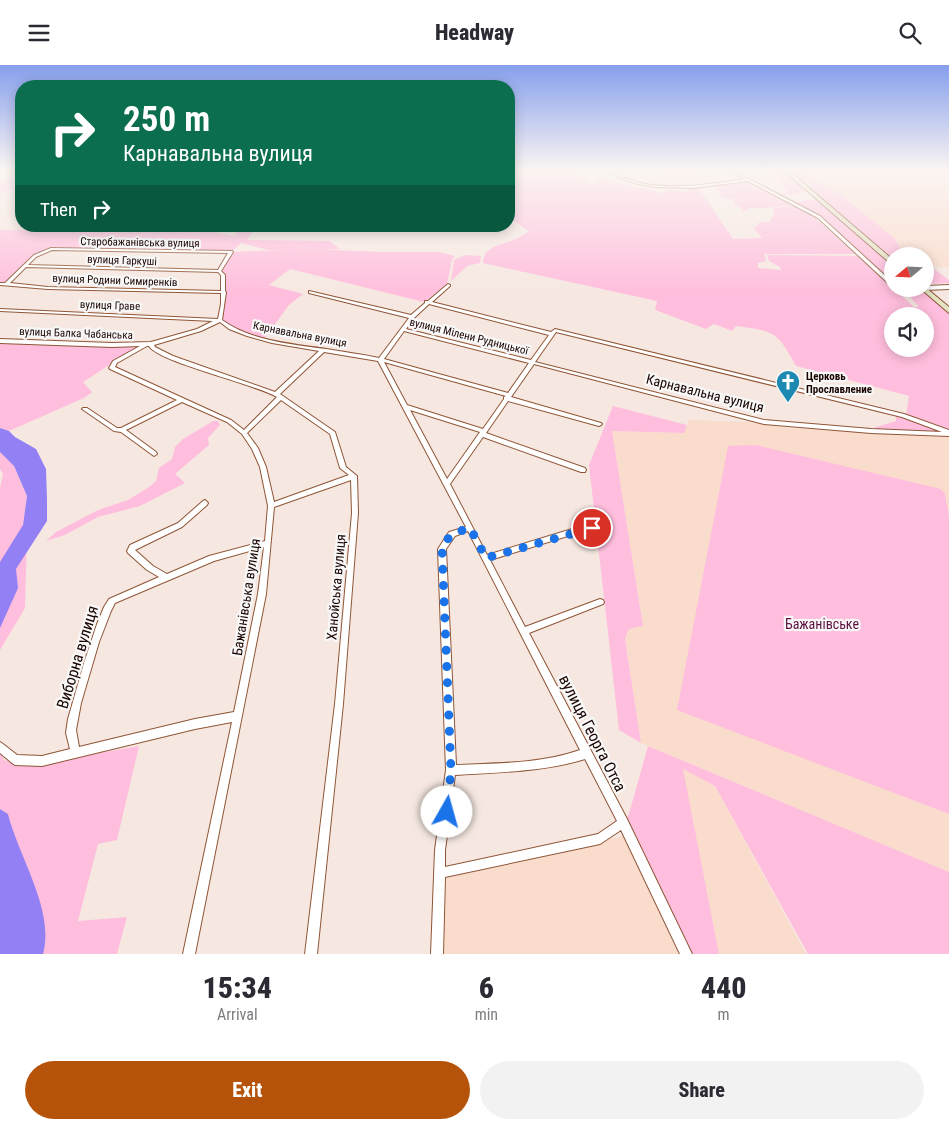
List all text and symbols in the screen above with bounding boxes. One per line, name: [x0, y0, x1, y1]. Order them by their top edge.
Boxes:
icon: menu: [25, 19, 53, 47]
icon: search: [896, 19, 924, 47]
text: Headway: [435, 20, 514, 45]
text: 250 m: [123, 99, 210, 140]
icon: right: [40, 100, 105, 165]
text: Карнавальна вулиця: [123, 141, 313, 166]
icon: right: [87, 195, 115, 223]
text: Then: [40, 198, 77, 221]
street label: Старобажанівська вулиця: [80, 235, 200, 250]
north arrow: [884, 247, 934, 297]
map controls: [884, 247, 934, 357]
street label: вулиця Гаркуші: [87, 253, 157, 268]
street label: вулиця Родини Симиренків: [52, 272, 178, 289]
street label: вулиця Граве: [80, 298, 140, 313]
button: sound: [884, 307, 934, 357]
street label: вулиця Мілени Рудницької: [408, 315, 531, 358]
street label: Карнавальна вулиця: [252, 319, 348, 350]
street label: вулиця Балка Чабанська: [19, 325, 133, 342]
church icon: Церковь Прославление: [775, 369, 801, 403]
place label: Церковь Прославление: [806, 370, 872, 396]
street label: Карнавальна вулиця: [644, 371, 766, 415]
pin: [571, 507, 613, 549]
icon: arrive: [578, 514, 606, 542]
street label: Ханойська вулиця: [323, 533, 349, 641]
street label: Бажанівська вулиця: [229, 537, 263, 657]
street label: Виборна вулиця: [53, 603, 102, 711]
park label: Бажанівське: [785, 616, 859, 632]
street label: вулиця Георга Отса: [555, 672, 630, 795]
position arrow: [420, 785, 472, 837]
text: 15:34: [203, 970, 272, 1005]
text: 6: [479, 970, 494, 1005]
text: 440: [701, 970, 746, 1005]
text: Arrival: [217, 1005, 258, 1024]
text: min: [475, 1005, 498, 1024]
text: m: [718, 1005, 730, 1024]
button: Exit: [25, 1061, 470, 1119]
button: Share: [480, 1061, 924, 1119]

